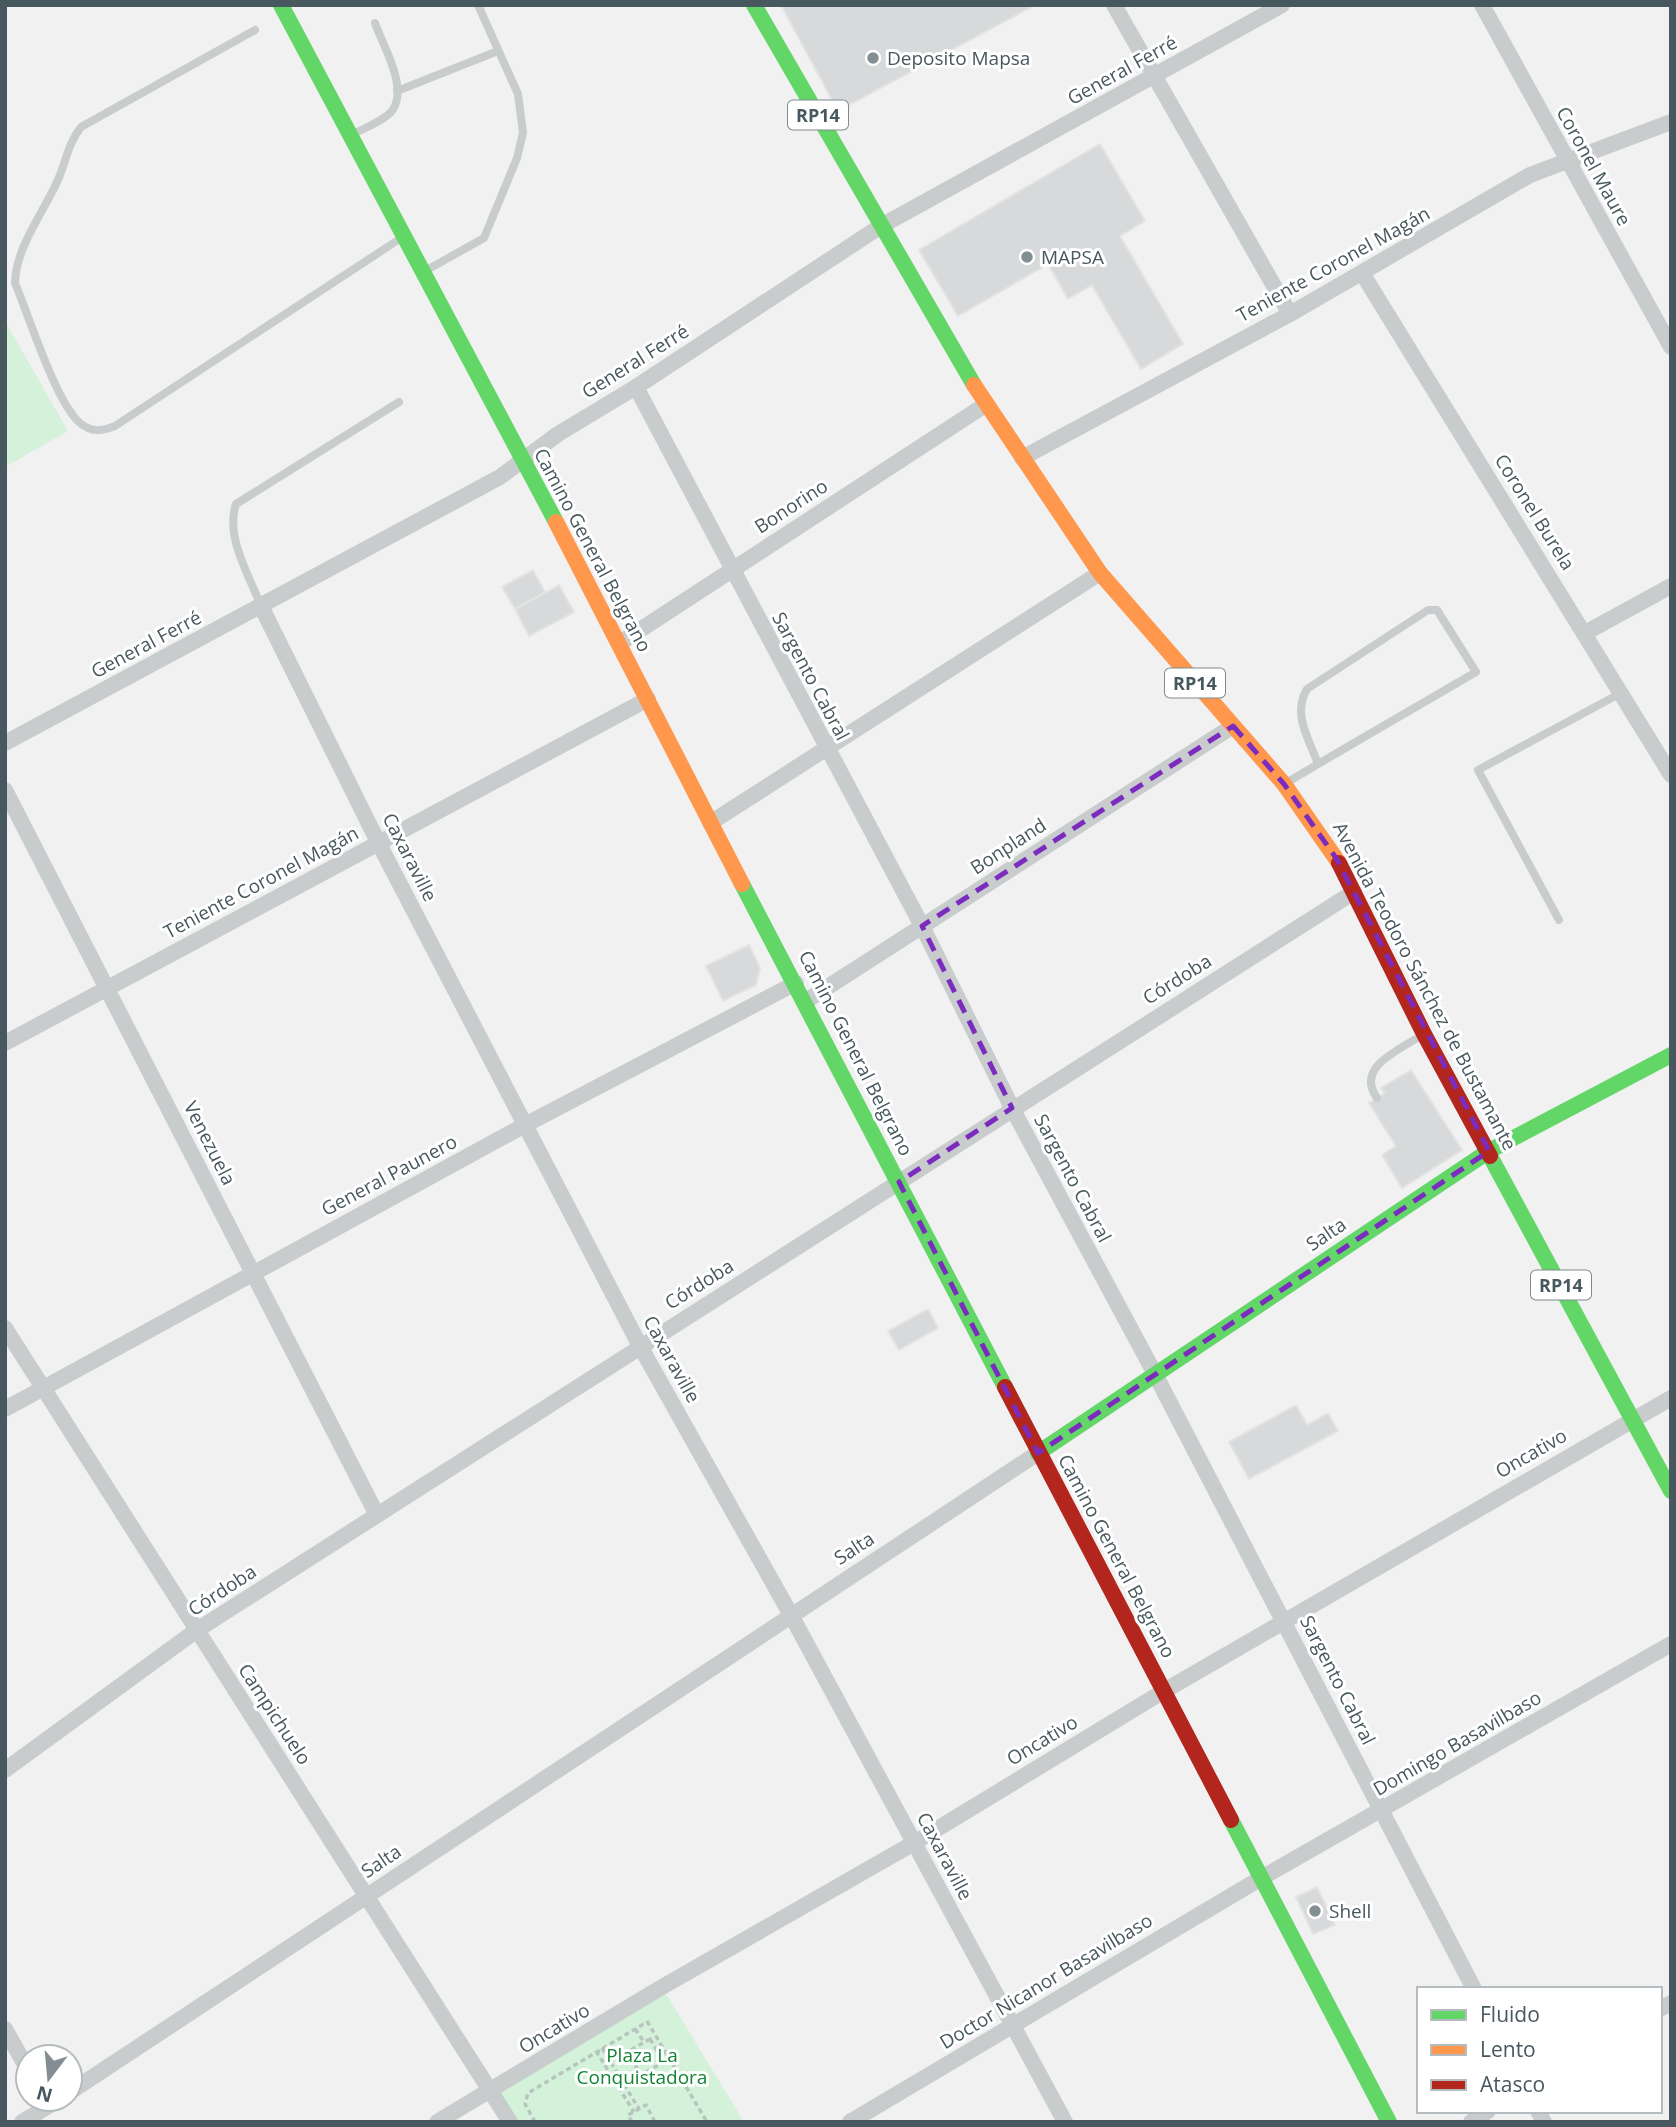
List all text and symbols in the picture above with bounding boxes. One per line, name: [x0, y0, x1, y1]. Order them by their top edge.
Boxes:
street label: General Ferré: [1063, 29, 1181, 111]
place label: Deposito Mapsa: [887, 45, 1030, 71]
marker: Deposito Mapsa: [865, 50, 881, 66]
road number: RP14: [788, 100, 848, 130]
street label: Coronel Maure: [1551, 102, 1637, 230]
street label: Teniente Coronel Magán: [1232, 200, 1434, 328]
place label: MAPSA: [1041, 244, 1104, 270]
marker: MAPSA: [1019, 249, 1035, 265]
street label: General Ferré: [577, 318, 693, 404]
street label: Camino General Belgrano: [528, 444, 658, 656]
street label: Coronel Burela: [1489, 449, 1581, 575]
street label: Bonorino: [749, 473, 833, 539]
street label: General Ferré: [86, 604, 206, 684]
street label: Sargento Cabral: [766, 607, 856, 745]
road number: RP14: [1165, 668, 1225, 698]
street label: Caxaraville: [377, 808, 443, 906]
street label: Bonpland: [965, 812, 1051, 880]
street label: Avenida Teodoro Sánchez de Bustamante: [1327, 817, 1523, 1155]
street label: Teniente Coronel Magán: [159, 820, 363, 944]
street label: Camino General Belgrano: [793, 946, 919, 1160]
street label: Córdoba: [1138, 948, 1216, 1010]
street label: Venezuela: [178, 1097, 242, 1189]
street label: Sargento Cabral: [1028, 1109, 1118, 1247]
street label: General Paunero: [317, 1128, 461, 1222]
street label: Salta: [1301, 1211, 1351, 1257]
street label: Córdoba: [660, 1253, 738, 1315]
road number: RP14: [1531, 1270, 1591, 1300]
street label: Caxaraville: [637, 1311, 707, 1407]
street label: Oncativo: [1490, 1422, 1572, 1484]
street label: Camino General Belgrano: [1052, 1450, 1182, 1662]
street label: Salta: [829, 1525, 879, 1571]
street label: Córdoba: [183, 1558, 261, 1622]
street label: Sargento Cabral: [1294, 1611, 1382, 1749]
street label: Campichuelo: [233, 1658, 317, 1770]
street label: Domingo Basavilbaso: [1368, 1684, 1546, 1802]
street label: Oncativo: [1002, 1709, 1082, 1771]
street label: Caxaraville: [911, 1808, 979, 1904]
street label: Salta: [356, 1838, 406, 1884]
place label: Shell: [1329, 1898, 1371, 1924]
marker: Shell: [1307, 1903, 1323, 1919]
street label: Doctor Nicanor Basavilbaso: [935, 1907, 1157, 2055]
legend: [1417, 1987, 1662, 2113]
street label: Oncativo: [514, 1997, 594, 2059]
text: Fluido: [1480, 2000, 1540, 2028]
text: Lento: [1480, 2035, 1536, 2063]
park label: Plaza La Conquistadora: [577, 2042, 707, 2090]
north arrow: [14, 2043, 84, 2113]
text: Atasco: [1480, 2070, 1545, 2098]
text: N: [33, 2080, 55, 2109]

